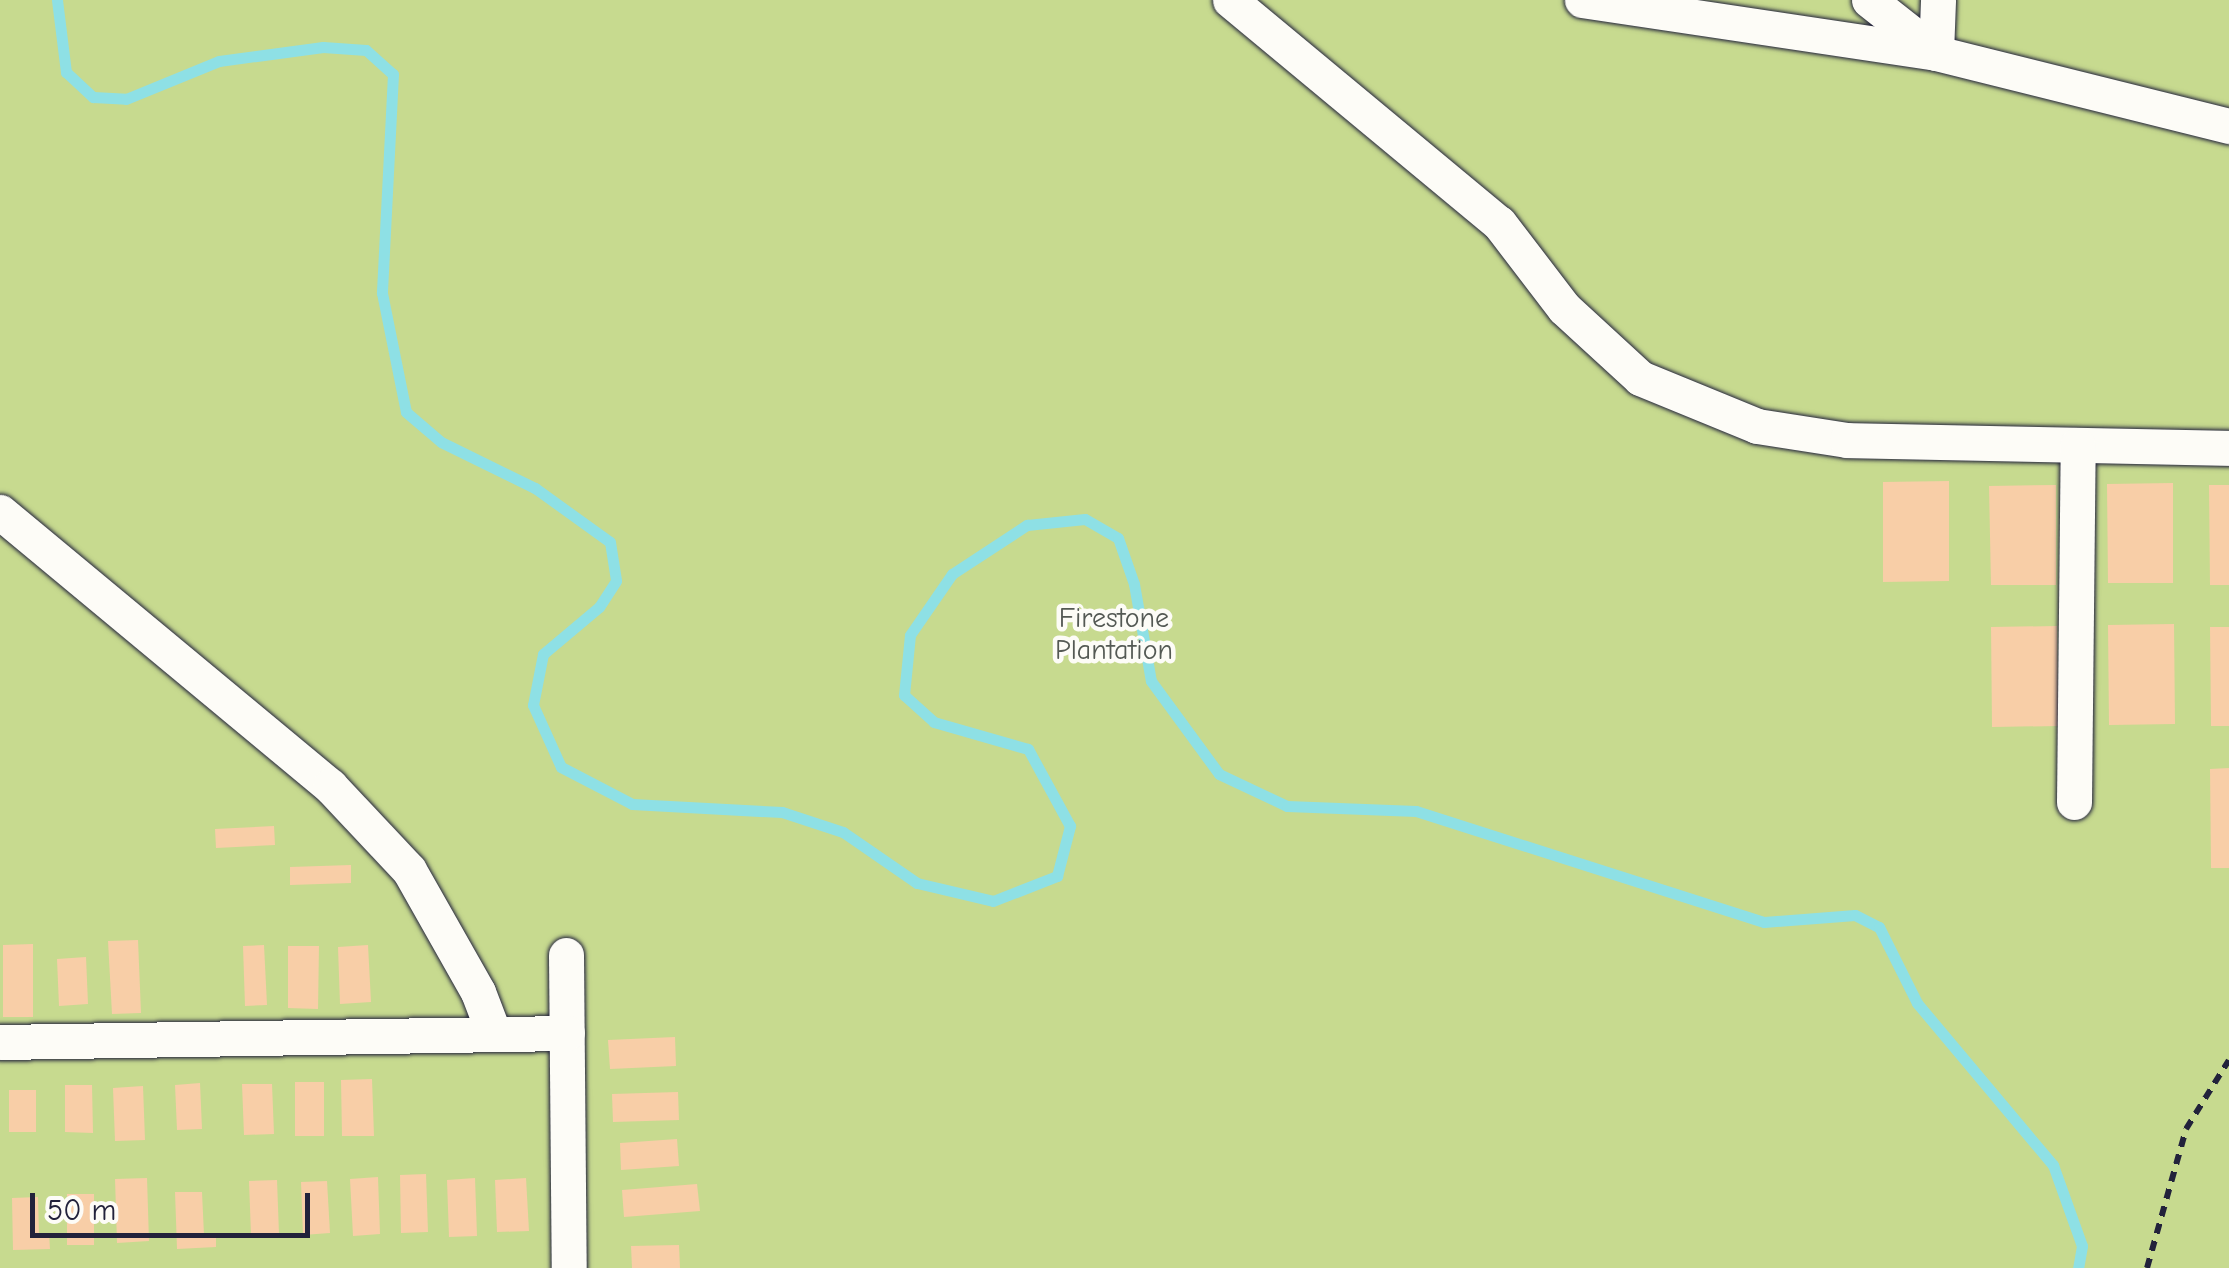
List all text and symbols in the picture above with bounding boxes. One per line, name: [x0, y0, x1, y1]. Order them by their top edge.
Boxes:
park label: Firestone Plantation: [1055, 601, 1173, 667]
scale bar: [35, 1173, 315, 1235]
text: 50 m: [47, 1193, 116, 1228]

